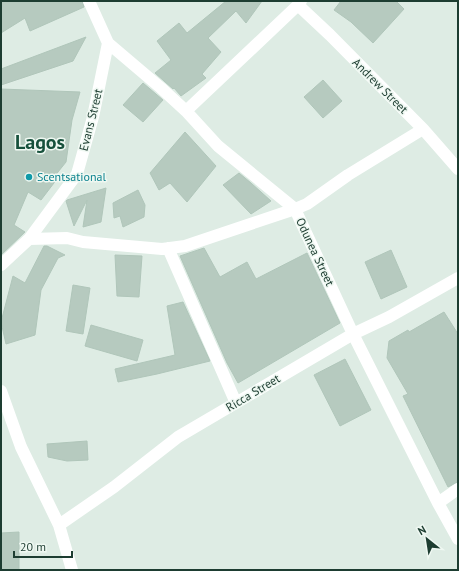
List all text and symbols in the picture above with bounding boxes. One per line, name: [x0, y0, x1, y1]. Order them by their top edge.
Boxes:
street label: Andrew Street: [349, 55, 411, 117]
street label: Evans Street: [76, 87, 105, 153]
district label: Lagos: [15, 129, 65, 155]
place label: Scentsational: [37, 169, 106, 184]
marker: Scentsational: [24, 172, 34, 182]
street label: Odunea Street: [293, 215, 338, 288]
street label: Ricca Street: [223, 371, 283, 415]
north arrow: [407, 519, 447, 559]
text: N: [415, 522, 429, 538]
scale bar: [14, 533, 72, 559]
text: 20 m: [20, 539, 46, 554]

